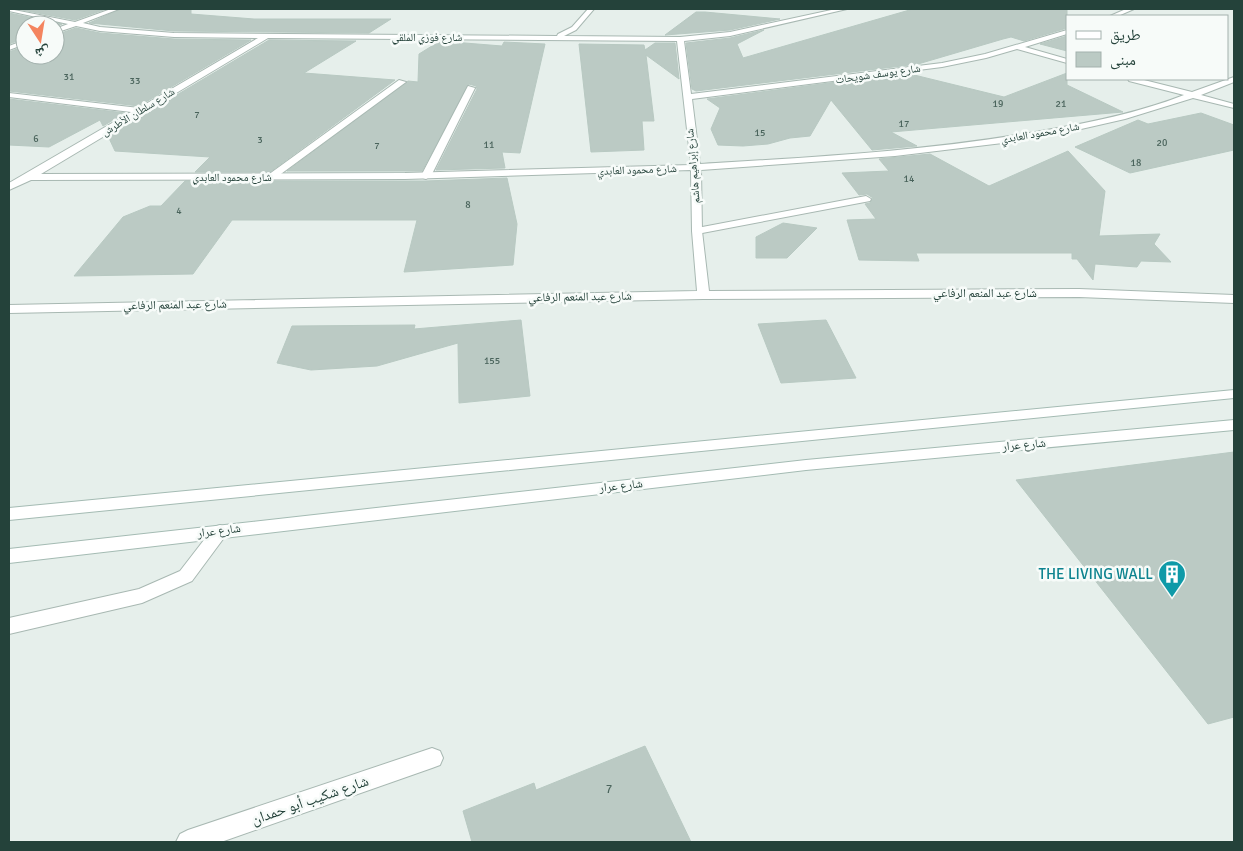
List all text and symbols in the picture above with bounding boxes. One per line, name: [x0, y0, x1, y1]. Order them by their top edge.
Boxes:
north arrow: [15, 15, 65, 65]
legend: [1066, 15, 1228, 80]
text: طريق: [1110, 26, 1141, 45]
street label: شارع فوزي الملقي: [392, 31, 462, 45]
text: ش: [33, 42, 52, 62]
text: مبنى: [1110, 51, 1136, 70]
street label: شارع يوسف شويحات: [835, 62, 921, 86]
house number: 31: [64, 71, 74, 83]
house number: 33: [130, 75, 140, 87]
street label: شارع سلطان الأطرش: [99, 85, 177, 139]
house number: 19: [993, 98, 1003, 110]
house number: 21: [1056, 98, 1066, 110]
house number: 7: [194, 109, 200, 121]
house number: 17: [899, 118, 909, 130]
street label: شارع محمود العابدي: [1000, 120, 1081, 148]
house number: 15: [755, 127, 765, 139]
street label: شارع إبراهيم هاشم: [683, 128, 704, 204]
house number: 6: [33, 133, 39, 145]
house number: 3: [257, 134, 263, 146]
house number: 20: [1157, 137, 1167, 149]
house number: 11: [484, 139, 494, 151]
house number: 7: [374, 140, 380, 152]
house number: 18: [1131, 157, 1141, 169]
street label: شارع محمود العابدي: [597, 162, 677, 180]
street label: شارع محمود العابدي: [192, 171, 272, 185]
house number: 14: [904, 173, 915, 185]
house number: 8: [465, 199, 471, 211]
house number: 4: [176, 205, 182, 217]
street label: شارع عبد المنعم الرفاعي: [933, 286, 1037, 303]
street label: شارع عبد المنعم الرفاعي: [528, 289, 632, 307]
street label: شارع عبد المنعم الرفاعي: [123, 297, 227, 315]
house number: 155: [484, 355, 500, 367]
street label: شارع عرار: [1001, 436, 1047, 454]
street label: شارع عرار: [597, 476, 644, 496]
street label: شارع عرار: [195, 521, 242, 541]
building icon: THE LIVING WALL: [1157, 559, 1187, 598]
place label: THE LIVING WALL: [1039, 565, 1153, 583]
street label: شارع شكيب أبو حمدان: [249, 771, 371, 829]
house number: 7: [606, 782, 612, 797]

